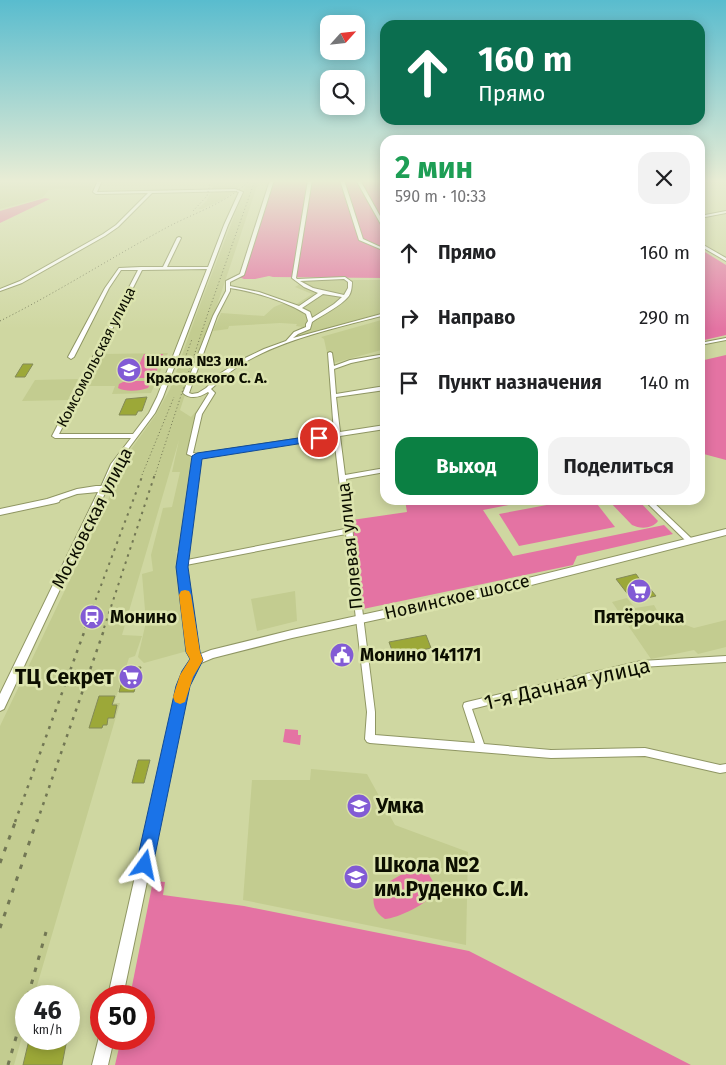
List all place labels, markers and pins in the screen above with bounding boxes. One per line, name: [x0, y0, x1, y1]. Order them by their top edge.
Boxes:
place label: Школа №3 им. Красовского С. А.: [146, 352, 267, 387]
school or university icon: Школа №3 им. Красовского С. А.: [116, 357, 142, 383]
pin: [298, 417, 340, 459]
supermarket icon: Пятёрочка: [626, 578, 652, 604]
station icon: Монино: [79, 604, 105, 630]
place label: Монино: [110, 606, 177, 628]
place label: Пятёрочка: [594, 606, 684, 628]
public building icon: Монино 141171: [329, 642, 355, 668]
place label: Монино 141171: [360, 644, 481, 666]
place label: ТЦ Секрет: [15, 664, 115, 690]
supermarket icon: ТЦ Секрет: [118, 664, 144, 690]
school or university icon: Умка: [346, 793, 372, 819]
place label: Умка: [375, 793, 424, 819]
place label: Школа №2 им.Руденко С.И.: [374, 852, 529, 902]
school or university icon: Школа №2 им.Руденко С.И.: [343, 864, 369, 890]

